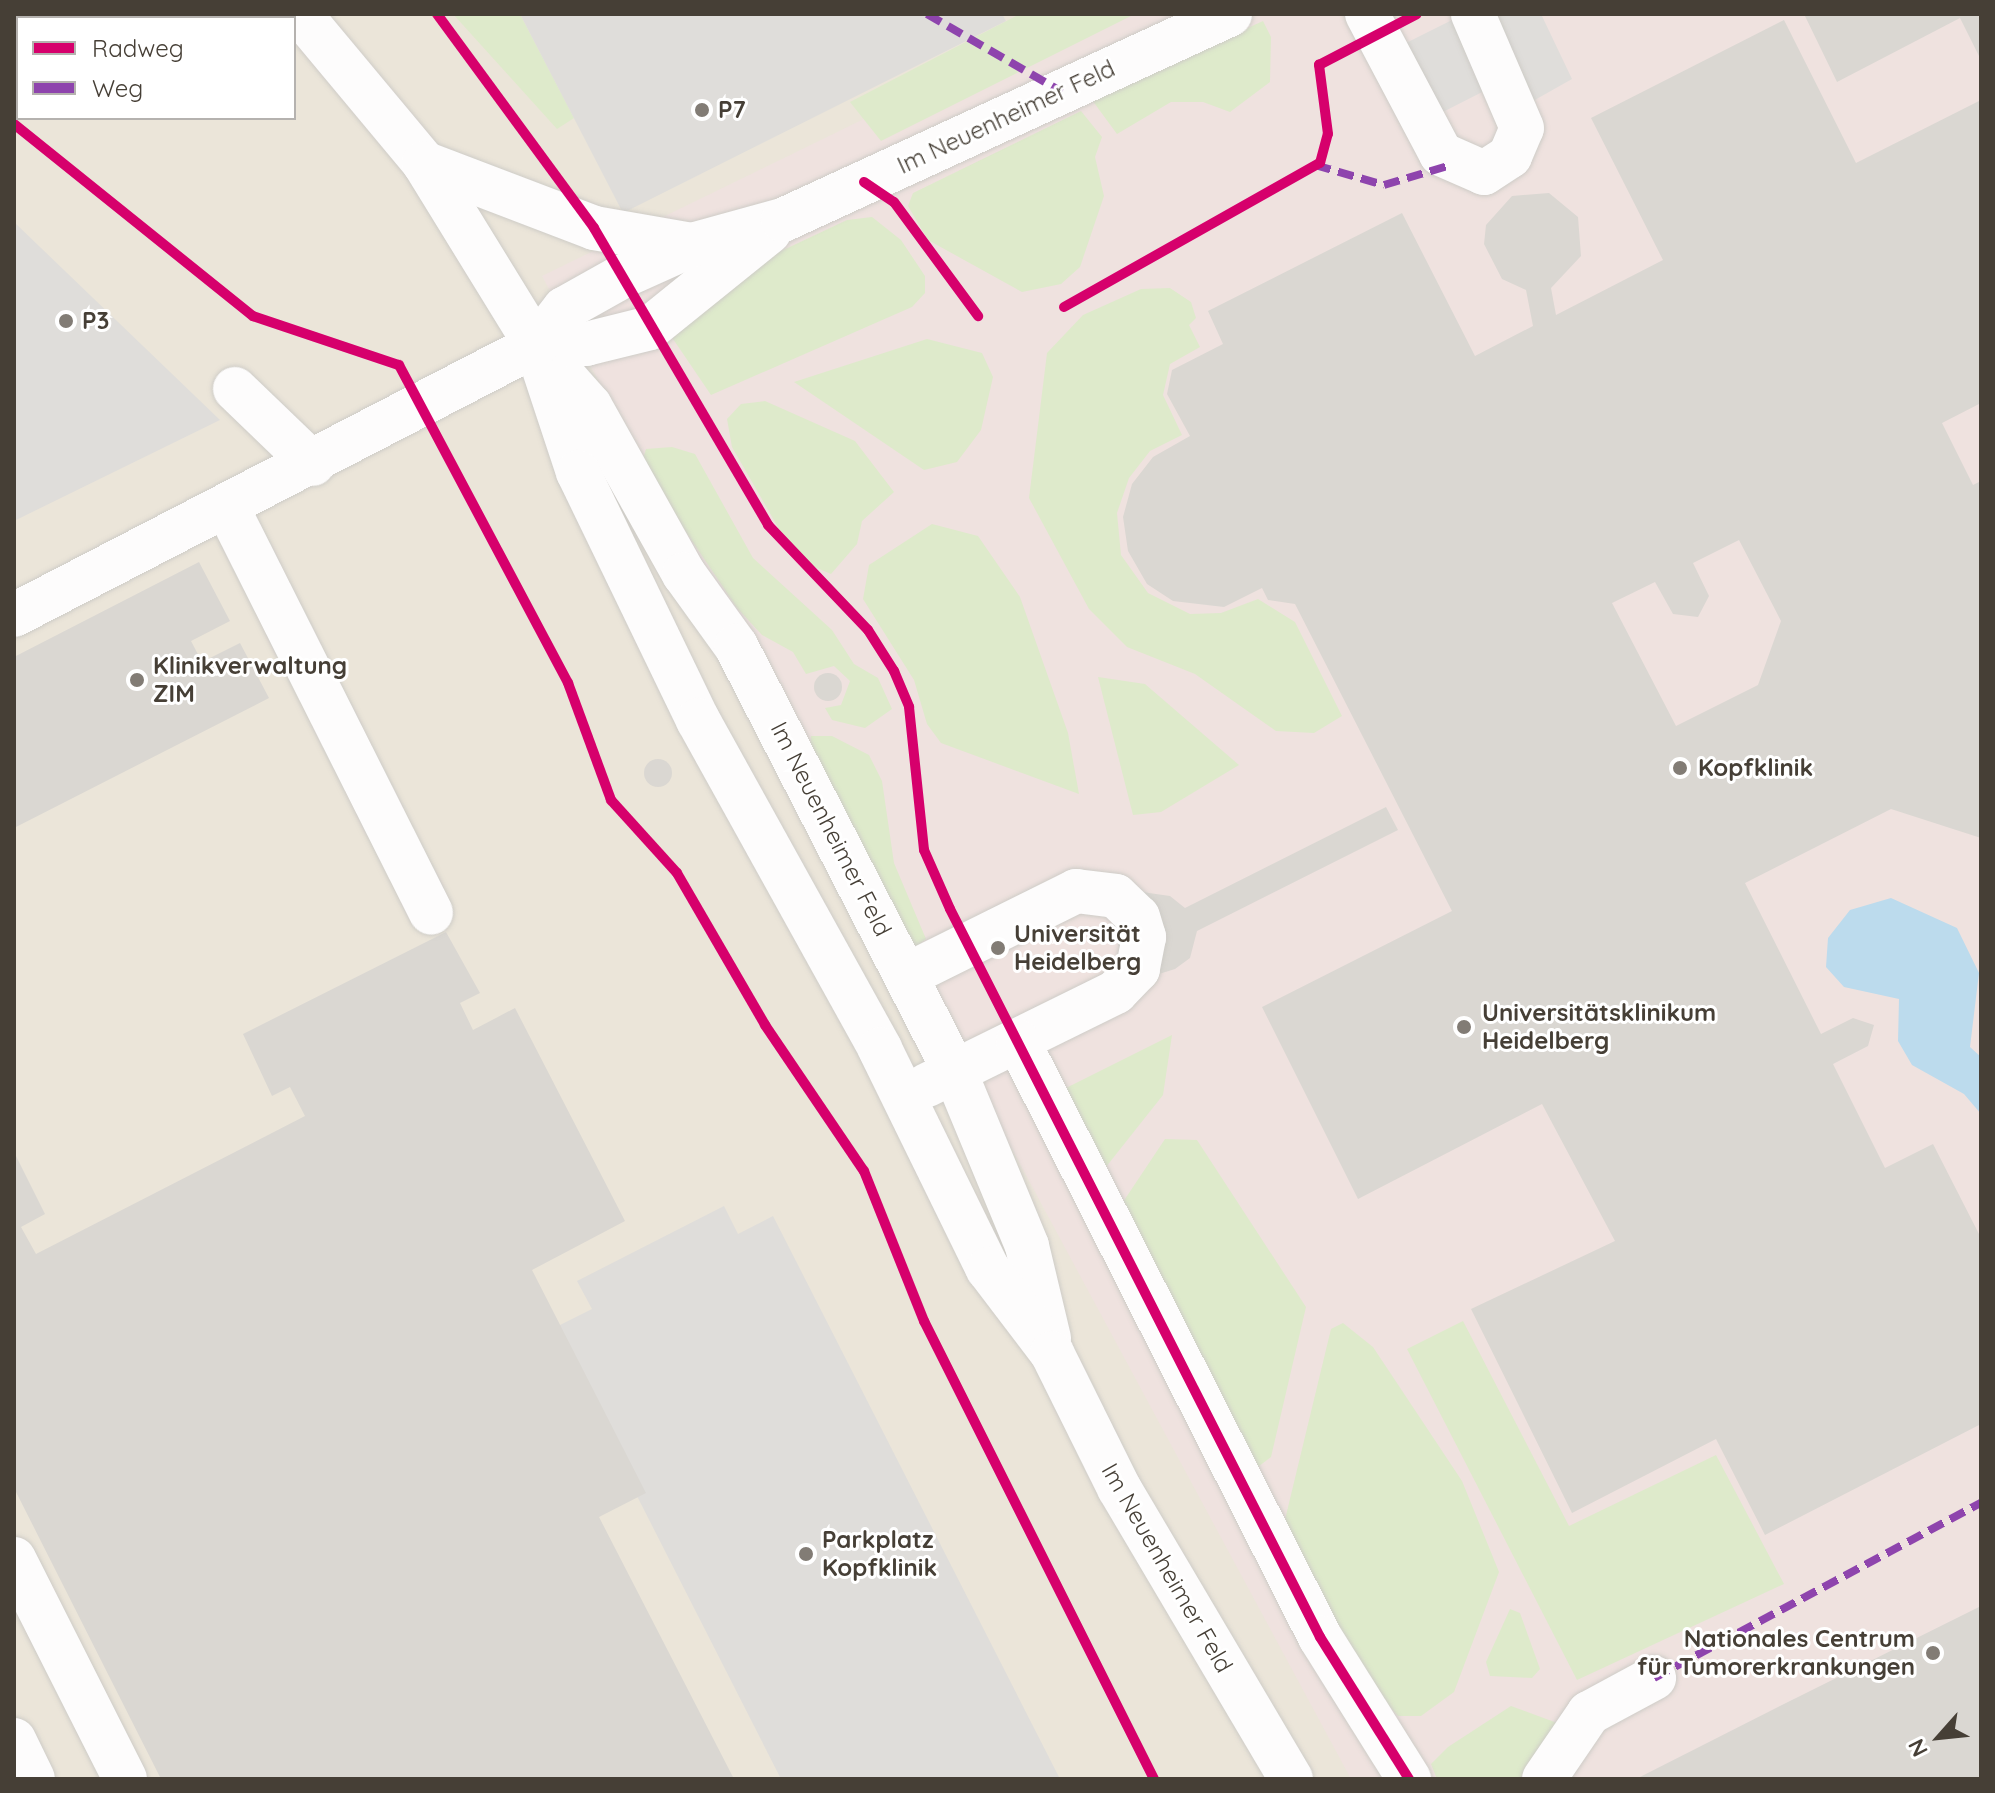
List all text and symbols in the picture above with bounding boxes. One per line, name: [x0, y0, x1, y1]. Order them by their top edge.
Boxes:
legend: [16, 16, 296, 120]
text: Radweg: [92, 33, 184, 63]
street label: Im Neuenheimer Feld: [893, 54, 1119, 180]
text: Weg: [92, 73, 143, 103]
place label: P7: [718, 96, 746, 124]
marker: P7: [693, 101, 711, 119]
place label: P3: [82, 307, 109, 335]
marker: P3: [57, 312, 75, 330]
place label: Klinikverwaltung ZIM: [153, 652, 347, 708]
marker: Klinikverwaltung ZIM: [128, 671, 146, 689]
street label: Im Neuenheimer Feld: [764, 717, 898, 941]
place label: Kopfklinik: [1698, 754, 1813, 782]
marker: Kopfklinik: [1669, 757, 1691, 779]
place label: Universität Heidelberg: [1014, 920, 1141, 976]
marker: Universität Heidelberg: [989, 939, 1007, 957]
place label: Universitätsklinikum Heidelberg: [1482, 999, 1716, 1055]
marker: Universitätsklinikum Heidelberg: [1453, 1016, 1475, 1038]
street label: Im Neuenheimer Feld: [1095, 1458, 1239, 1678]
place label: Parkplatz Kopfklinik: [822, 1526, 937, 1582]
marker: Parkplatz Kopfklinik: [797, 1545, 815, 1563]
place label: Nationales Centrum für Tumorerkrankungen: [1637, 1625, 1915, 1681]
marker: Nationales Centrum für Tumorerkrankungen: [1922, 1642, 1944, 1664]
north arrow: [1899, 1697, 1979, 1777]
text: N: [1901, 1734, 1934, 1761]

